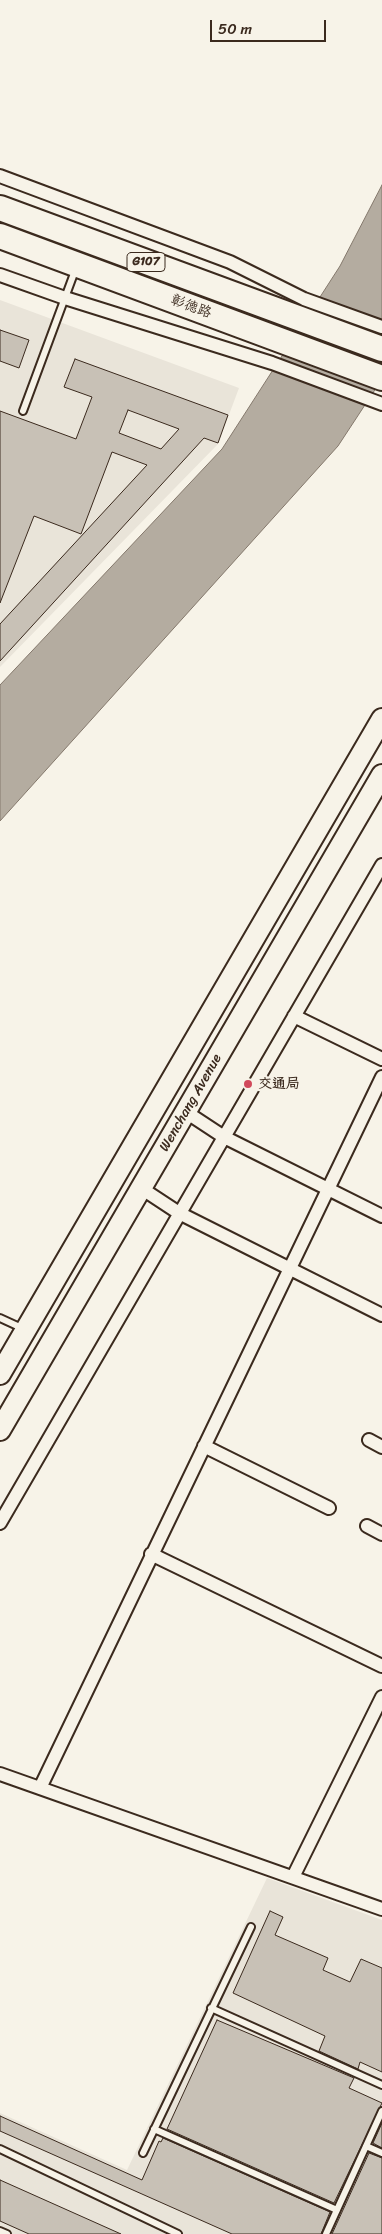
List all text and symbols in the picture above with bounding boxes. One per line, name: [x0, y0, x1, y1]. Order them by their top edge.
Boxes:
scale bar: [212, 10, 328, 42]
text: 50 m: [218, 16, 252, 42]
road number: G107: [127, 252, 165, 272]
street label: 彰德路: [168, 292, 214, 322]
street label: Wenchang Avenue: [156, 1051, 226, 1155]
place label: 交通局: [258, 1076, 300, 1092]
marker: 交通局: [242, 1078, 254, 1090]

